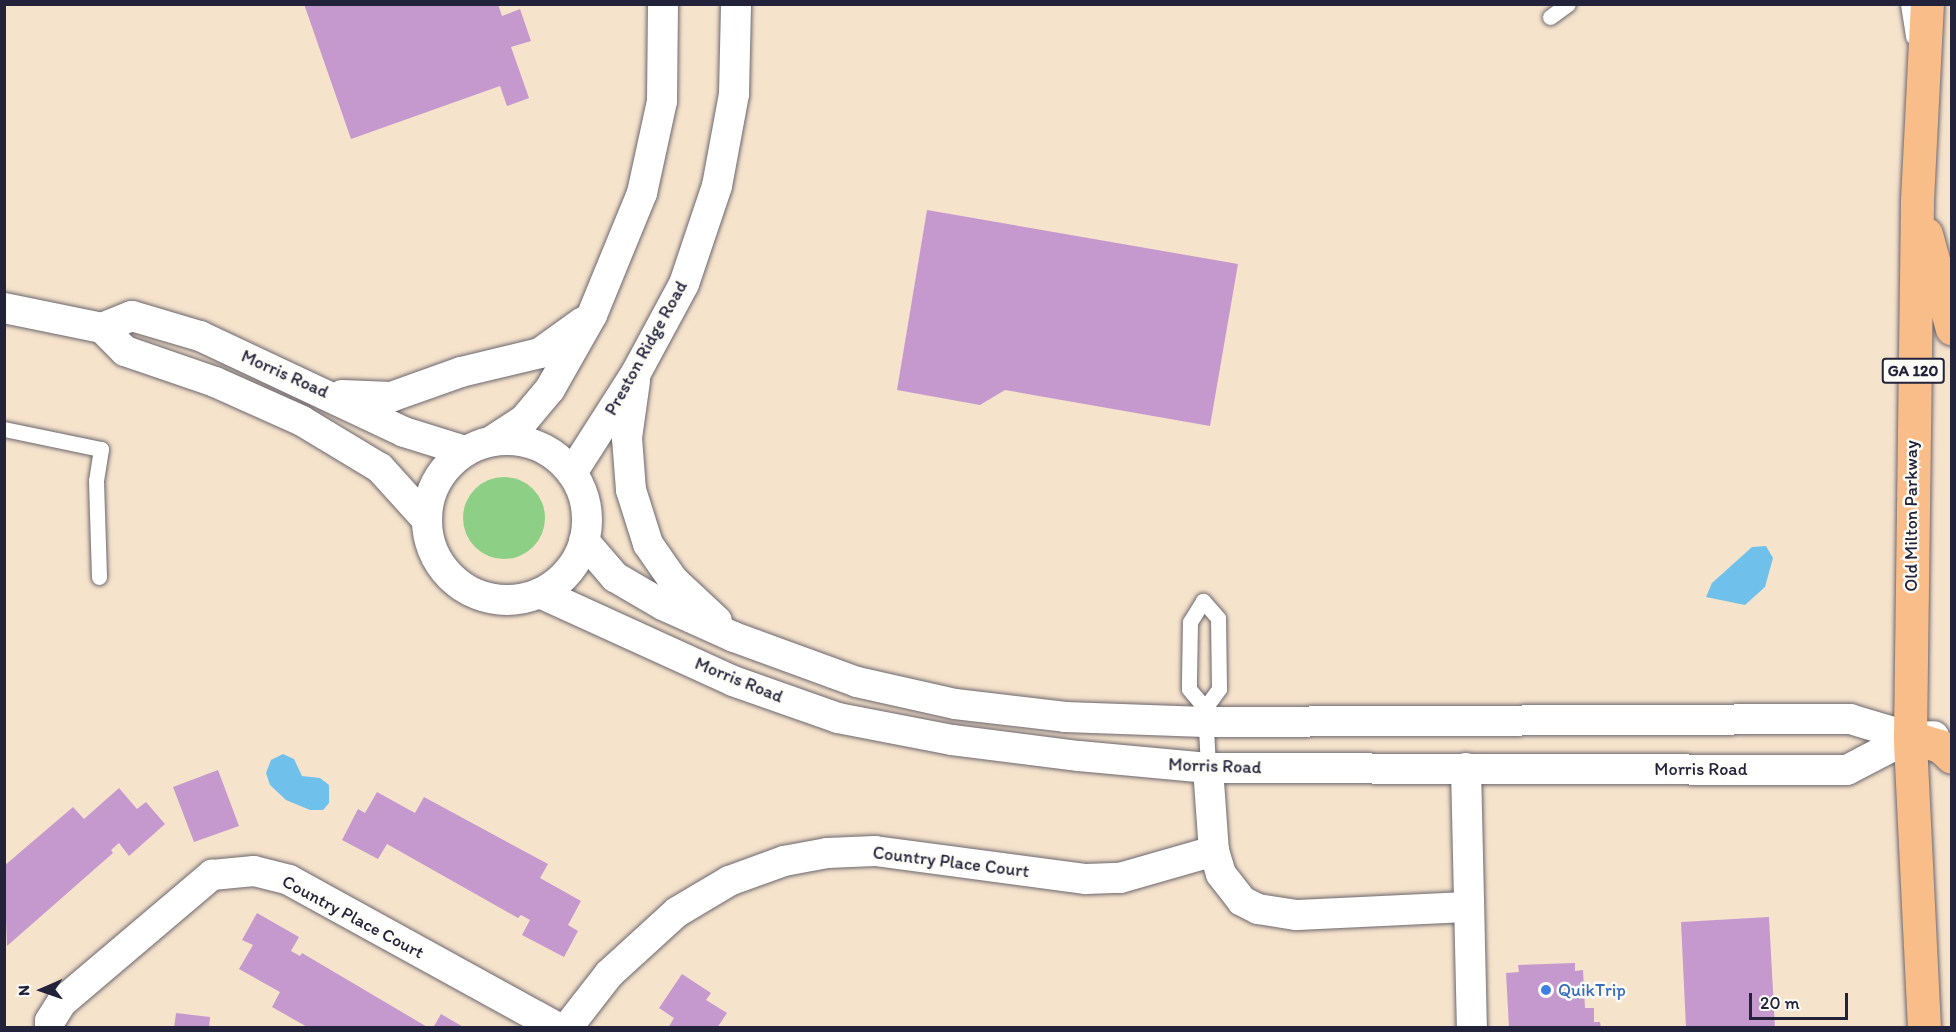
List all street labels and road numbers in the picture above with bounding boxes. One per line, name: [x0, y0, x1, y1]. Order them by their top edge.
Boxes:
street label: Preston Ridge Road: [600, 277, 692, 419]
street label: Morris Road: [238, 345, 332, 403]
road number: GA 120: [1882, 358, 1944, 384]
street label: Old Milton Parkway: [1900, 441, 1922, 591]
street label: Morris Road: [692, 653, 786, 707]
street label: Morris Road: [1168, 754, 1262, 778]
street label: Morris Road: [1655, 758, 1747, 780]
street label: Country Place Court: [872, 842, 1030, 882]
street label: Country Place Court: [279, 871, 427, 963]

